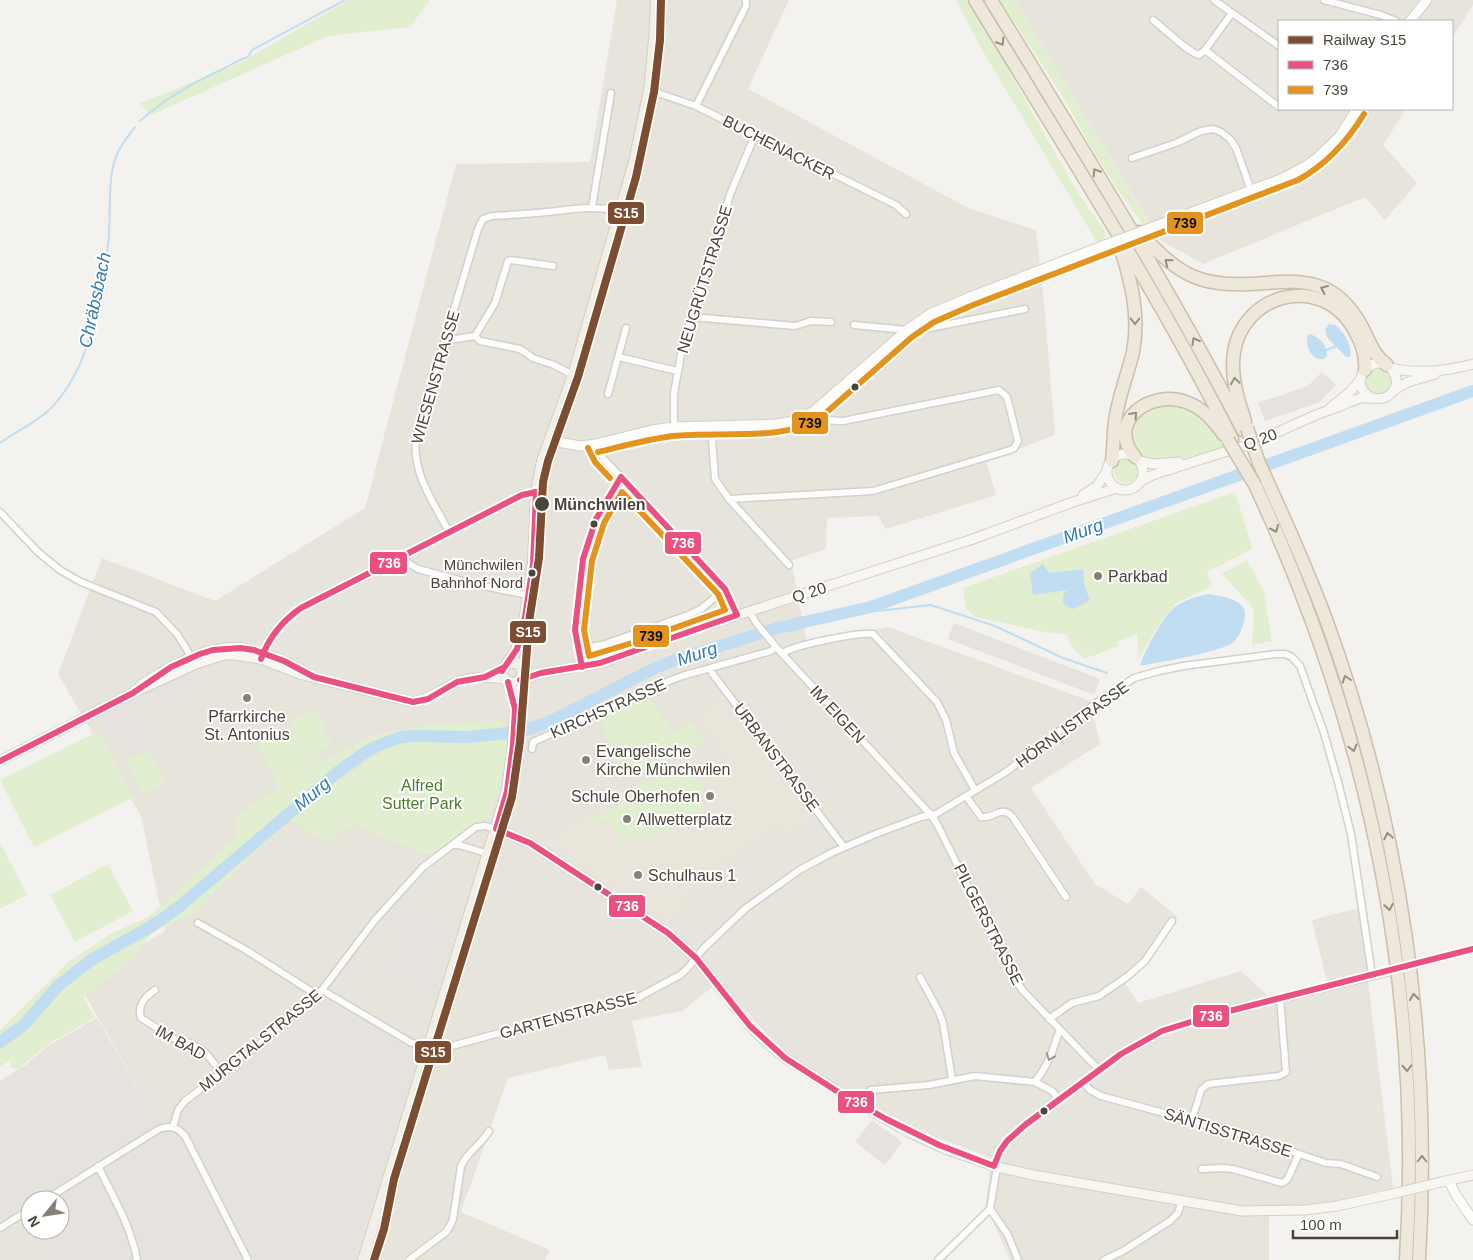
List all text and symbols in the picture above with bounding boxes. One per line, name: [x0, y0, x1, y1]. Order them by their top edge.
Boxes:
legend: [1278, 20, 1453, 110]
text: Railway S15: [1323, 31, 1406, 48]
one-way arrow: [994, 36, 1004, 45]
text: 736: [1323, 56, 1348, 73]
text: 739: [1323, 81, 1348, 98]
street label: BUCHENACKER: [720, 112, 837, 183]
one-way arrow: [1093, 168, 1103, 177]
line badge: S15: [607, 201, 645, 225]
street label: NEUGRÜTSTRASSE: [674, 203, 735, 355]
text: S15: [614, 205, 639, 221]
line badge: 739: [1166, 211, 1204, 235]
text: 739: [1173, 215, 1197, 231]
water label: Chräbsbach: [75, 250, 115, 350]
one-way arrow: [1165, 259, 1174, 267]
one-way arrow: [1320, 285, 1329, 296]
street label: WIESENSTRASSE: [408, 309, 463, 446]
one-way arrow: [1130, 317, 1140, 325]
one-way arrow: [1191, 337, 1201, 346]
one-way arrow: [1230, 377, 1241, 385]
unlabelled marker: [850, 382, 860, 392]
line badge: 739: [791, 411, 829, 435]
one-way arrow: [1129, 411, 1138, 420]
text: 739: [798, 415, 822, 431]
street label: Q 20: [1241, 425, 1280, 454]
marker: Münchwilen: [533, 495, 551, 513]
place label: Münchwilen: [554, 496, 646, 513]
water label: Murg: [1060, 515, 1106, 547]
unlabelled marker: [589, 519, 599, 529]
one-way arrow: [1268, 524, 1279, 533]
line badge: 736: [664, 531, 702, 555]
text: 736: [671, 535, 695, 551]
line badge: 736: [369, 551, 408, 575]
text: 736: [377, 555, 401, 571]
place label: Münchwilen Bahnhof Nord: [430, 556, 523, 591]
marker: Münchwilen Bahnhof Nord: [527, 568, 537, 578]
place label: Parkbad: [1108, 568, 1168, 585]
marker: Parkbad: [1092, 570, 1104, 582]
street label: Q 20: [790, 579, 828, 606]
line badge: S15: [509, 620, 547, 644]
text: S15: [516, 624, 541, 640]
line badge: 739: [632, 624, 670, 648]
text: 739: [639, 628, 663, 644]
water label: Murg: [674, 638, 720, 670]
street label: KIRCHSTRASSE: [548, 675, 669, 742]
one-way arrow: [1342, 676, 1352, 684]
street label: HÖRNLISTRASSE: [1013, 678, 1132, 771]
street label: IM EIGEN: [807, 682, 868, 746]
marker: Pfarrkirche St. Antonius: [241, 692, 253, 704]
street label: URBANSTRASSE: [730, 700, 823, 815]
place label: Pfarrkirche St. Antonius: [204, 708, 290, 743]
place label: Evangelische Kirche Münchwilen: [596, 743, 730, 778]
one-way arrow: [1348, 743, 1358, 752]
marker: Evangelische Kirche Münchwilen: [580, 754, 592, 766]
water label: Murg: [290, 773, 334, 815]
park label: Alfred Sutter Park: [382, 777, 463, 812]
place label: Schule Oberhofen: [571, 788, 700, 805]
marker: Schule Oberhofen: [704, 790, 716, 802]
place label: Allwetterplatz: [637, 811, 732, 828]
marker: Allwetterplatz: [621, 813, 633, 825]
one-way arrow: [1384, 832, 1394, 841]
street label: PILGERSTRASSE: [951, 861, 1026, 988]
place label: Schulhaus 1: [648, 867, 736, 884]
marker: Schulhaus 1: [632, 869, 644, 881]
unlabelled marker: [593, 882, 603, 892]
line badge: 736: [608, 894, 646, 918]
text: 736: [615, 898, 639, 914]
one-way arrow: [1383, 902, 1393, 911]
street label: MURGTALSTRASSE: [196, 986, 325, 1095]
street label: GARTENSTRASSE: [498, 989, 638, 1042]
one-way arrow: [1409, 992, 1420, 1000]
line badge: 736: [1192, 1004, 1230, 1028]
text: 736: [1199, 1008, 1223, 1024]
street label: IM BAD: [153, 1022, 209, 1063]
line badge: S15: [414, 1040, 452, 1064]
text: S15: [421, 1044, 446, 1060]
one-way arrow: [1045, 1052, 1056, 1061]
one-way arrow: [1401, 1064, 1412, 1072]
line badge: 736: [837, 1090, 875, 1114]
text: 736: [844, 1094, 868, 1110]
street label: SÄNTISSTRASSE: [1162, 1105, 1294, 1160]
unlabelled marker: [1039, 1106, 1049, 1116]
one-way arrow: [1417, 1155, 1427, 1162]
north arrow: [20, 1190, 70, 1240]
scale bar: [1293, 1208, 1397, 1240]
text: N: [24, 1213, 43, 1230]
text: 100 m: [1300, 1216, 1342, 1233]

